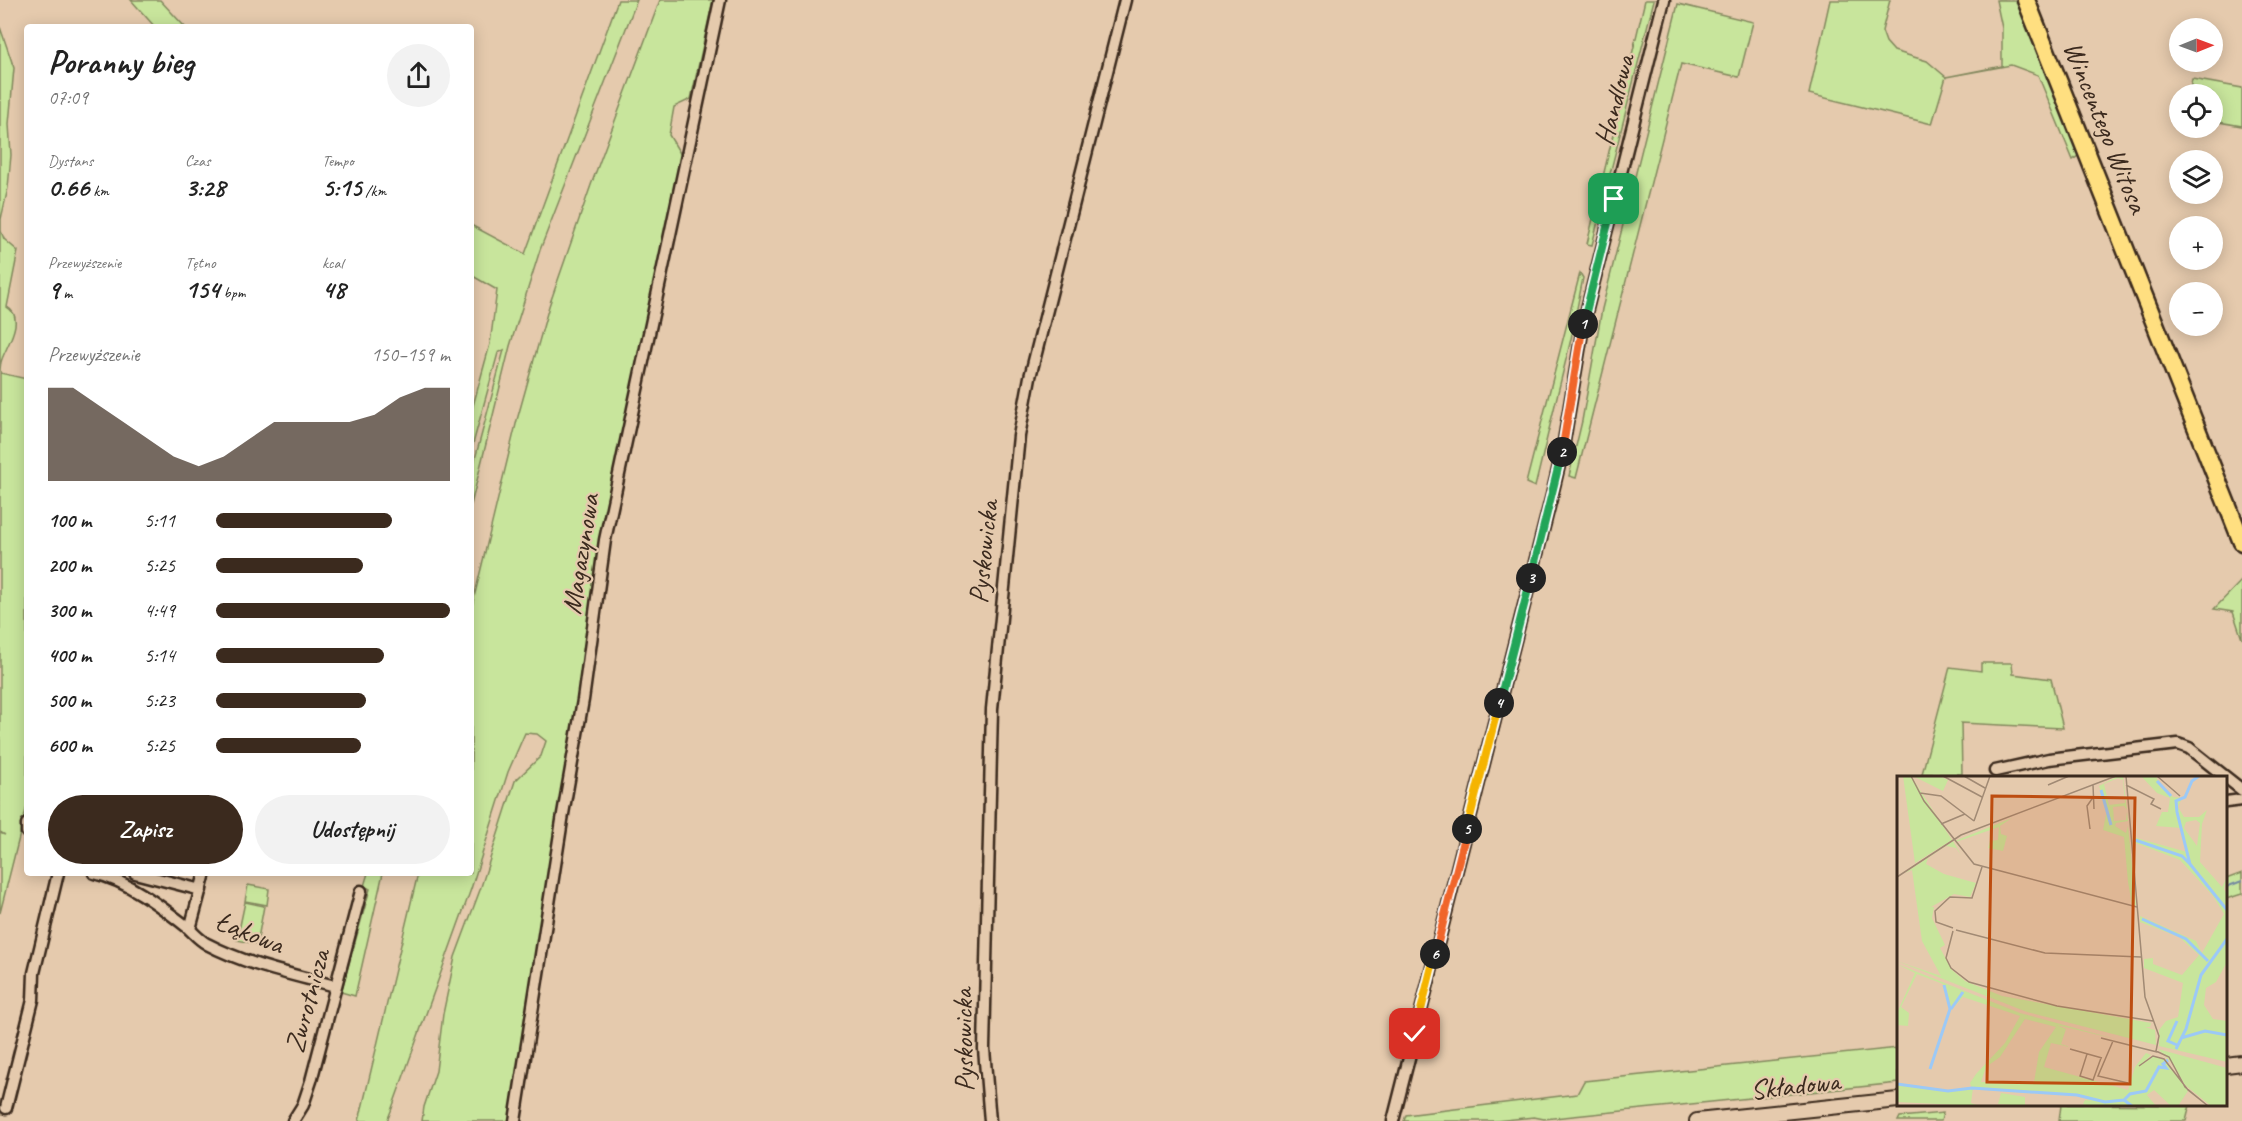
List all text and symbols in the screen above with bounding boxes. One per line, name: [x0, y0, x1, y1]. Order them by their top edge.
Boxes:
north arrow: [2169, 18, 2223, 72]
map controls: [2169, 18, 2223, 336]
street label: Wincentego Witosa: [2056, 36, 2157, 219]
text: Poranny bieg: [48, 41, 194, 83]
button: share: [387, 44, 450, 107]
street label: Handlowa: [1586, 49, 1643, 149]
button: locate: [2169, 84, 2223, 138]
text: 07:09: [48, 85, 88, 110]
button: layers: [2169, 150, 2223, 204]
text: Dystans: [48, 151, 93, 171]
text: Czas: [185, 151, 210, 171]
text: Tempo: [322, 151, 354, 171]
text: 0.66: [48, 171, 89, 204]
text: 3:28: [185, 171, 225, 204]
text: 5:15: [322, 171, 361, 204]
pin: [1588, 173, 1639, 224]
text: km: [89, 181, 109, 201]
text: /km: [361, 181, 386, 201]
icon: arrive: [1597, 182, 1630, 215]
button: +: [2169, 216, 2223, 270]
text: Przewyższenie: [48, 253, 121, 273]
text: Tętno: [185, 253, 216, 273]
text: kcal: [322, 253, 343, 273]
text: 9: [48, 273, 59, 306]
text: 154: [185, 273, 220, 306]
text: 48: [322, 273, 345, 306]
button: −: [2169, 282, 2223, 336]
text: m: [59, 283, 72, 303]
text: bpm: [220, 283, 246, 303]
pin: 1: [1568, 309, 1598, 339]
text: 1: [1579, 314, 1587, 334]
text: Przewyższenie: [48, 342, 140, 367]
text: 150–159 m: [371, 342, 450, 367]
pin: 2: [1547, 437, 1577, 467]
text: 2: [1558, 442, 1566, 462]
street label: Magazynowa: [553, 490, 607, 617]
street label: Pyskowicka: [960, 496, 1006, 605]
text: 100 m: [48, 508, 91, 533]
text: 5:11: [144, 508, 175, 533]
text: 200 m: [48, 553, 91, 578]
text: 5:25: [144, 553, 175, 578]
pin: 3: [1516, 563, 1546, 593]
text: 3: [1527, 568, 1535, 588]
text: 300 m: [48, 598, 91, 623]
text: 4:49: [144, 598, 175, 623]
text: 400 m: [48, 643, 91, 668]
text: 5:14: [144, 643, 175, 668]
text: 500 m: [48, 688, 91, 713]
text: 5:23: [144, 688, 175, 713]
pin: 4: [1484, 688, 1514, 718]
text: 4: [1495, 693, 1503, 713]
text: 600 m: [48, 733, 92, 758]
text: 5:25: [144, 733, 175, 758]
inset map: [1897, 776, 2227, 1106]
button: Zapisz: [48, 795, 243, 864]
button: Udostępnij: [255, 795, 450, 864]
pin: 5: [1452, 814, 1482, 844]
text: 5: [1464, 819, 1470, 839]
street label: Łąkowa: [211, 903, 291, 962]
pin: 6: [1420, 939, 1450, 969]
street label: Zwrotnicza: [276, 943, 338, 1056]
text: 6: [1431, 944, 1439, 964]
street label: Pyskowicka: [945, 986, 981, 1092]
pin: [1389, 1008, 1440, 1059]
icon: check: [1398, 1017, 1431, 1050]
street label: Składowa: [1749, 1063, 1844, 1107]

